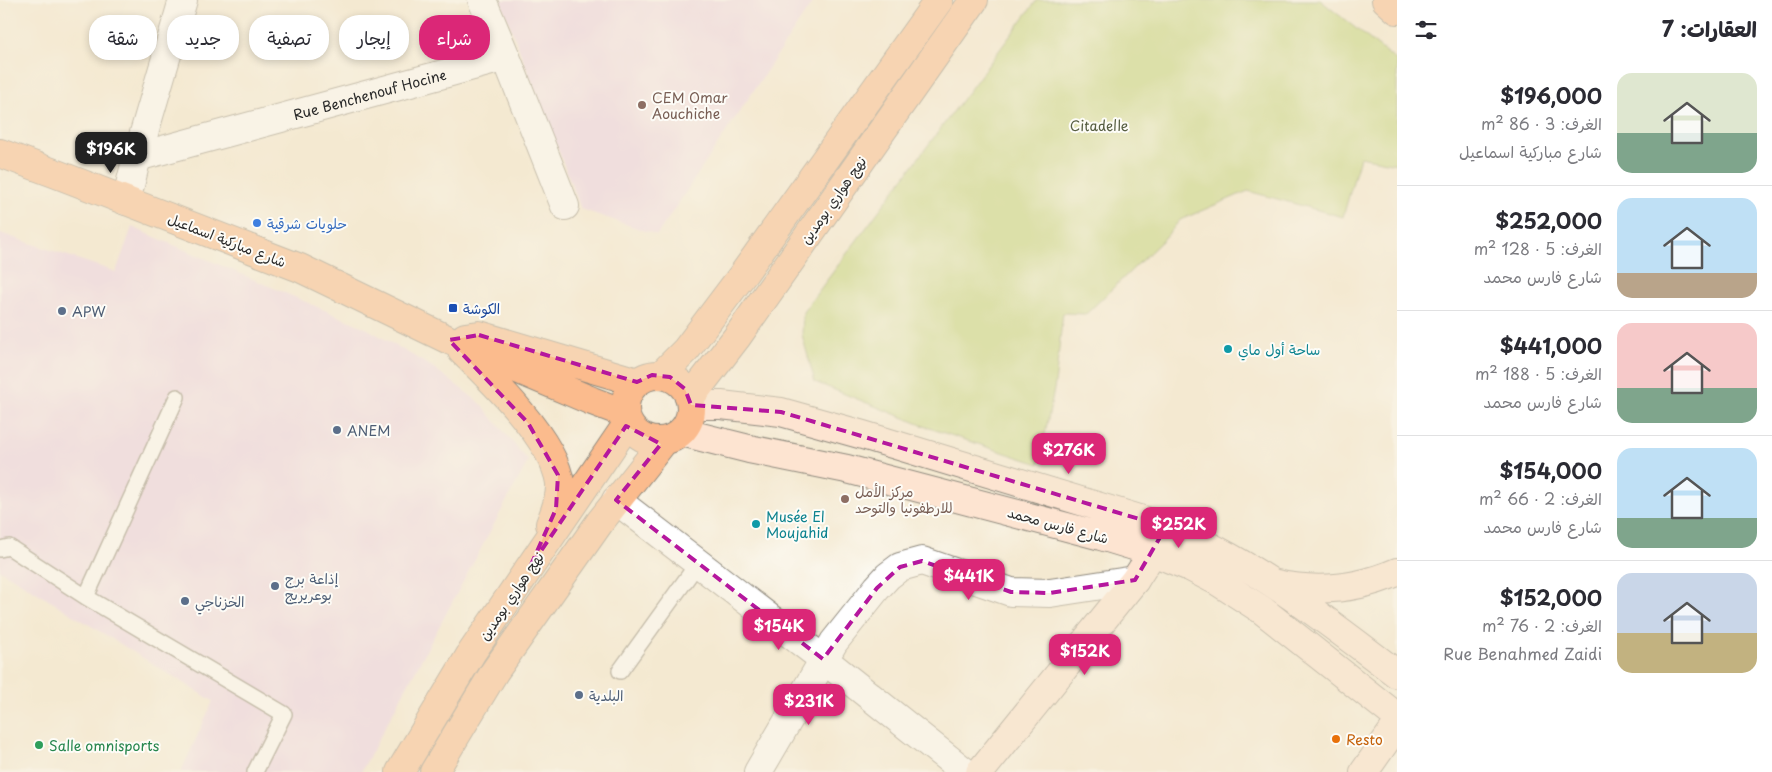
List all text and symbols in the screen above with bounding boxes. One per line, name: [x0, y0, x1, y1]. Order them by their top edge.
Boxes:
text: العقارات: 7: [1662, 12, 1757, 44]
chip: شقة: [89, 15, 157, 60]
chip: جديد: [167, 15, 239, 60]
chip: تصفية: [249, 15, 329, 60]
chip: إيجار: [339, 15, 409, 60]
chip: شراء: [419, 15, 490, 60]
icon: filters: [1412, 16, 1440, 44]
street label: Rue Benchenouf Hocine: [291, 63, 448, 125]
text: $196,000: [1501, 79, 1602, 111]
place label: CEM Omar Aouchiche: [652, 87, 728, 124]
icon: home: [1657, 93, 1717, 153]
marker: CEM Omar Aouchiche: [636, 99, 648, 111]
text: الغرف: 3 · 86 m²: [1481, 111, 1602, 135]
park label: Citadelle: [1070, 115, 1129, 136]
pin: $196K: [76, 132, 146, 174]
text: $196K: [86, 136, 136, 160]
text: شارع مباركية اسماعيل: [1459, 139, 1602, 163]
street label: نهج هواري بومدين: [795, 152, 872, 249]
text: $252,000: [1496, 204, 1602, 236]
street label: شارع مباركية اسماعيل: [165, 208, 289, 272]
place label: حلويات شرقية: [267, 213, 347, 234]
marker: حلويات شرقية: [251, 217, 263, 229]
icon: home: [1657, 218, 1717, 278]
text: الغرف: 5 · 128 m²: [1474, 236, 1602, 260]
text: شارع فارس محمد: [1483, 264, 1602, 288]
place label: الكوشة: [463, 298, 500, 319]
place label: APW: [72, 301, 106, 322]
marker: الكوشة: [447, 302, 459, 314]
marker: APW: [56, 305, 68, 317]
text: $441,000: [1500, 329, 1602, 361]
place label: ساحة أول ماي: [1238, 339, 1320, 361]
marker: ساحة أول ماي: [1222, 343, 1234, 355]
icon: home: [1657, 343, 1717, 403]
text: الغرف: 5 · 188 m²: [1475, 361, 1602, 385]
text: شارع فارس محمد: [1483, 389, 1602, 413]
place label: ANEM: [347, 420, 391, 441]
marker: ANEM: [331, 424, 343, 436]
pin: $276K: [1034, 432, 1104, 475]
text: $276K: [1043, 437, 1095, 461]
text: $154,000: [1500, 454, 1602, 486]
icon: home: [1657, 468, 1717, 528]
place label: مركز الأمل للارطفونيا والتوحد: [855, 481, 953, 518]
text: الغرف: 2 · 66 m²: [1479, 486, 1602, 510]
marker: مركز الأمل للارطفونيا والتوحد: [839, 493, 851, 505]
street label: شارع فارس محمد: [1005, 501, 1111, 549]
place label: Musée El Moujahid: [766, 506, 829, 543]
pin: $252K: [1144, 506, 1214, 549]
text: $252K: [1152, 511, 1206, 535]
text: شارع فارس محمد: [1483, 514, 1602, 538]
marker: Musée El Moujahid: [750, 518, 762, 530]
street label: نهج هواري بومدين: [473, 547, 549, 645]
pin: $441K: [934, 558, 1004, 601]
text: $441K: [944, 563, 994, 587]
place label: إذاعة برج بوعريريج: [285, 568, 339, 605]
marker: إذاعة برج بوعريريج: [269, 580, 281, 592]
text: $152,000: [1500, 581, 1602, 613]
place label: الخزناجي: [195, 591, 245, 615]
icon: home: [1657, 593, 1717, 653]
marker: الخزناجي: [179, 595, 191, 607]
pin: $154K: [744, 608, 814, 651]
text: $154K: [754, 613, 804, 637]
text: الغرف: 2 · 76 m²: [1482, 613, 1602, 637]
pin: $152K: [1050, 634, 1120, 676]
text: $152K: [1060, 638, 1110, 662]
text: Rue Benahmed Zaidi: [1443, 641, 1602, 665]
pin: $231K: [774, 684, 844, 726]
place label: البلدية: [589, 685, 624, 706]
text: $231K: [784, 688, 834, 712]
marker: البلدية: [573, 689, 585, 701]
place label: Resto: [1346, 729, 1383, 750]
marker: Resto: [1330, 733, 1342, 745]
place label: Salle omnisports: [49, 735, 160, 756]
marker: Salle omnisports: [33, 739, 45, 751]

